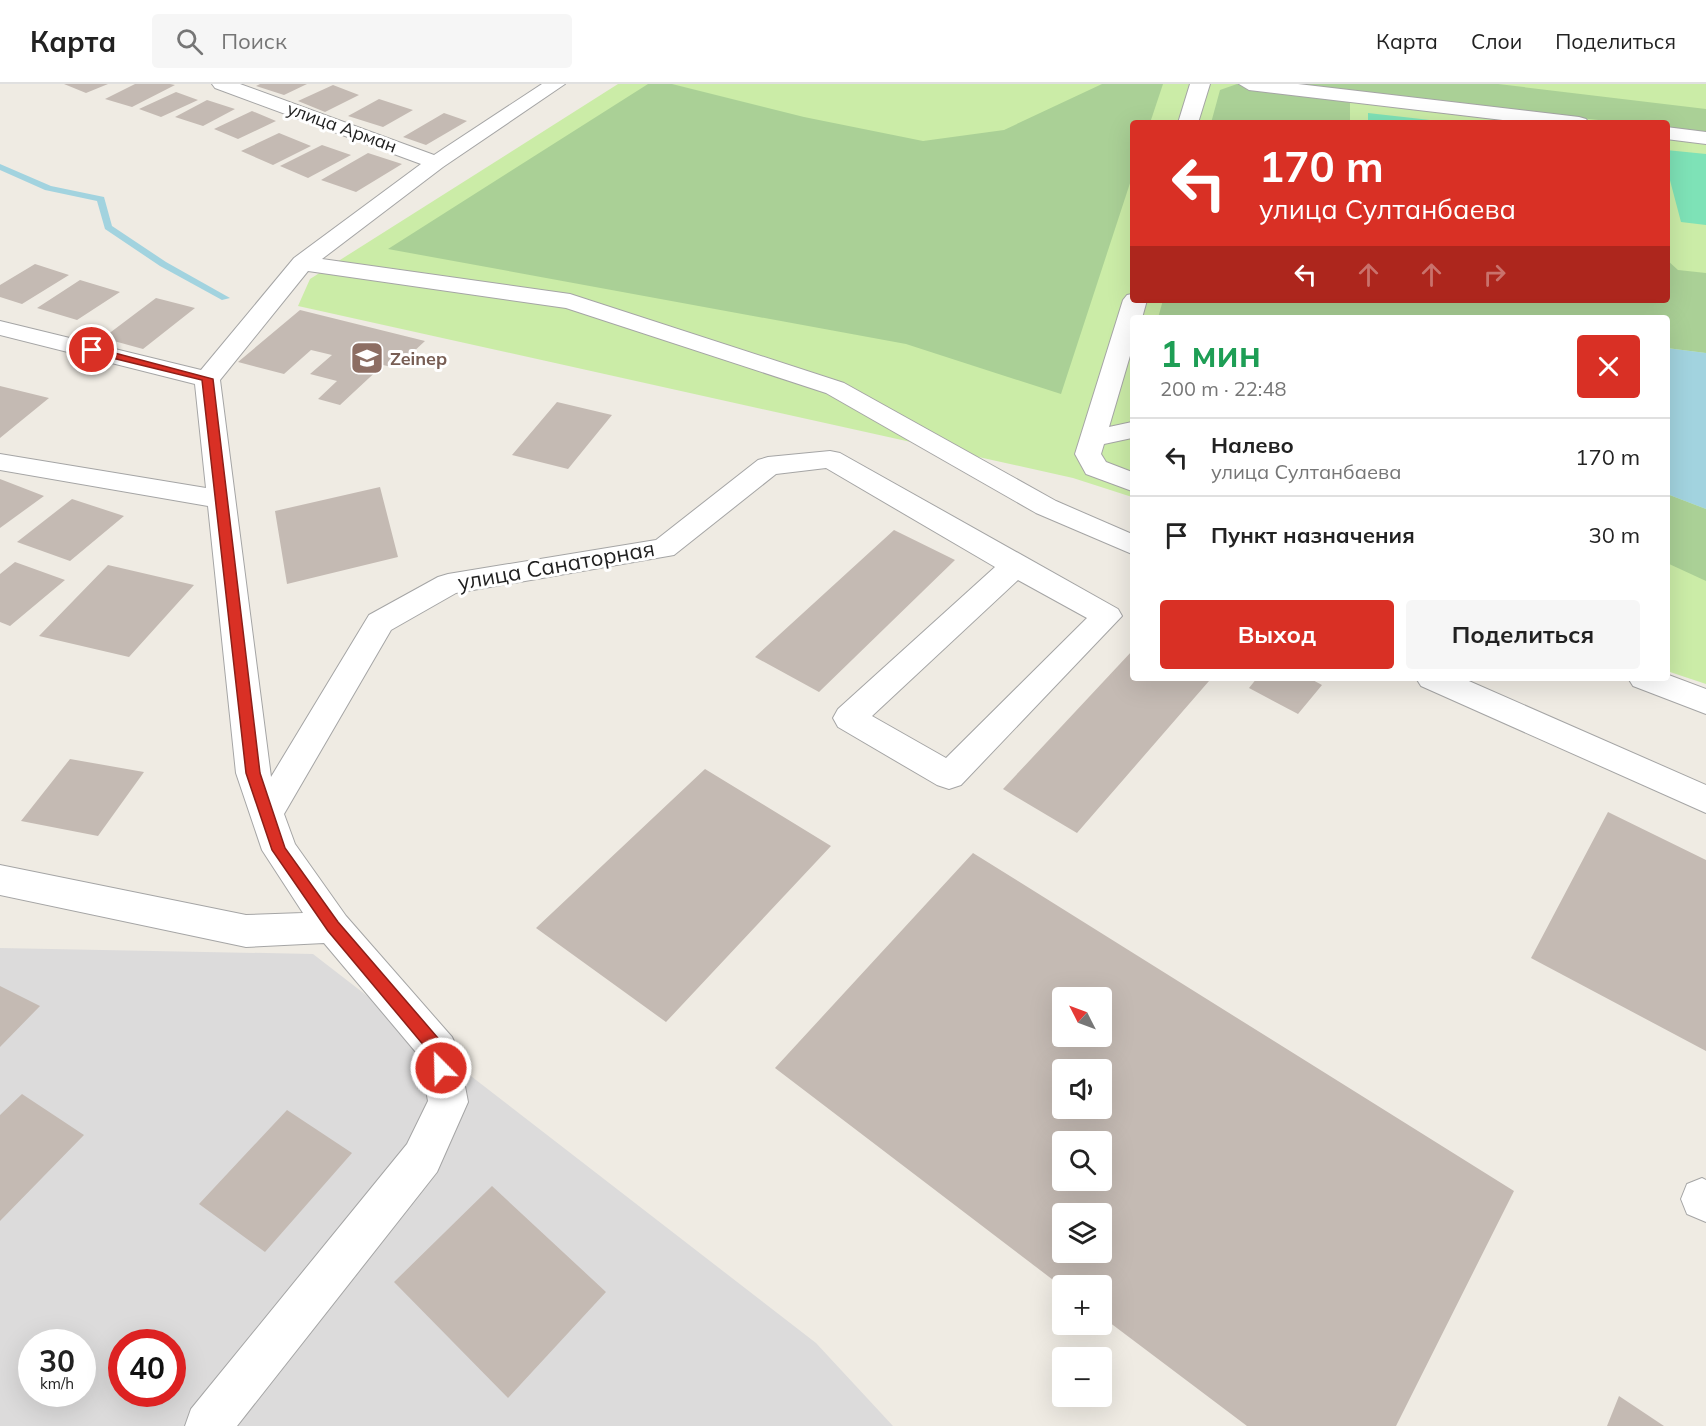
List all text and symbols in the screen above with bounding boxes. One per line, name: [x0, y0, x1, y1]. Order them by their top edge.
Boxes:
search box: [152, 14, 572, 68]
text: Карта: [30, 24, 116, 59]
icon: search: [173, 25, 206, 58]
text: Поиск: [221, 27, 287, 55]
text: Карта: [1376, 28, 1438, 54]
text: Слои: [1471, 28, 1522, 54]
text: Поделиться: [1555, 28, 1676, 54]
street label: улица Арман: [284, 96, 400, 158]
text: 170 m: [1259, 140, 1384, 193]
icon: left: [1160, 144, 1238, 222]
text: улица Султанбаева: [1259, 192, 1516, 226]
icon: left: [1289, 258, 1322, 291]
icon: ahead: [1352, 258, 1385, 291]
icon: ahead: [1415, 258, 1448, 291]
icon: right: [1478, 258, 1511, 291]
pin: [66, 324, 117, 375]
text: 1 мин: [1160, 331, 1261, 376]
icon: arrive: [75, 333, 108, 366]
button: close: [1577, 335, 1640, 398]
school or university icon: Zeinep: [349, 340, 385, 376]
place label: Zeinep: [390, 347, 447, 370]
text: 200 m · 22:48: [1160, 376, 1286, 401]
text: Налево: [1211, 431, 1294, 459]
icon: left: [1160, 441, 1193, 474]
text: 170 m: [1575, 443, 1640, 471]
text: улица Султанбаева: [1211, 459, 1401, 484]
icon: arrive: [1160, 519, 1193, 552]
text: Пункт назначения: [1211, 521, 1415, 549]
text: 30 m: [1589, 521, 1640, 549]
street label: улица Санаторная: [455, 534, 657, 596]
button: Выход: [1160, 600, 1394, 669]
button: Поделиться: [1406, 600, 1640, 669]
north arrow: [1052, 987, 1112, 1047]
map controls: [1052, 987, 1112, 1407]
position arrow: [409, 1036, 473, 1100]
button: sound: [1052, 1059, 1112, 1119]
button: search: [1052, 1131, 1112, 1191]
button: layers: [1052, 1203, 1112, 1263]
button: +: [1052, 1275, 1112, 1335]
speed limit sign: 40: [108, 1329, 186, 1407]
text: 30: [39, 1342, 75, 1380]
button: −: [1052, 1347, 1112, 1407]
text: km/h: [40, 1374, 74, 1393]

